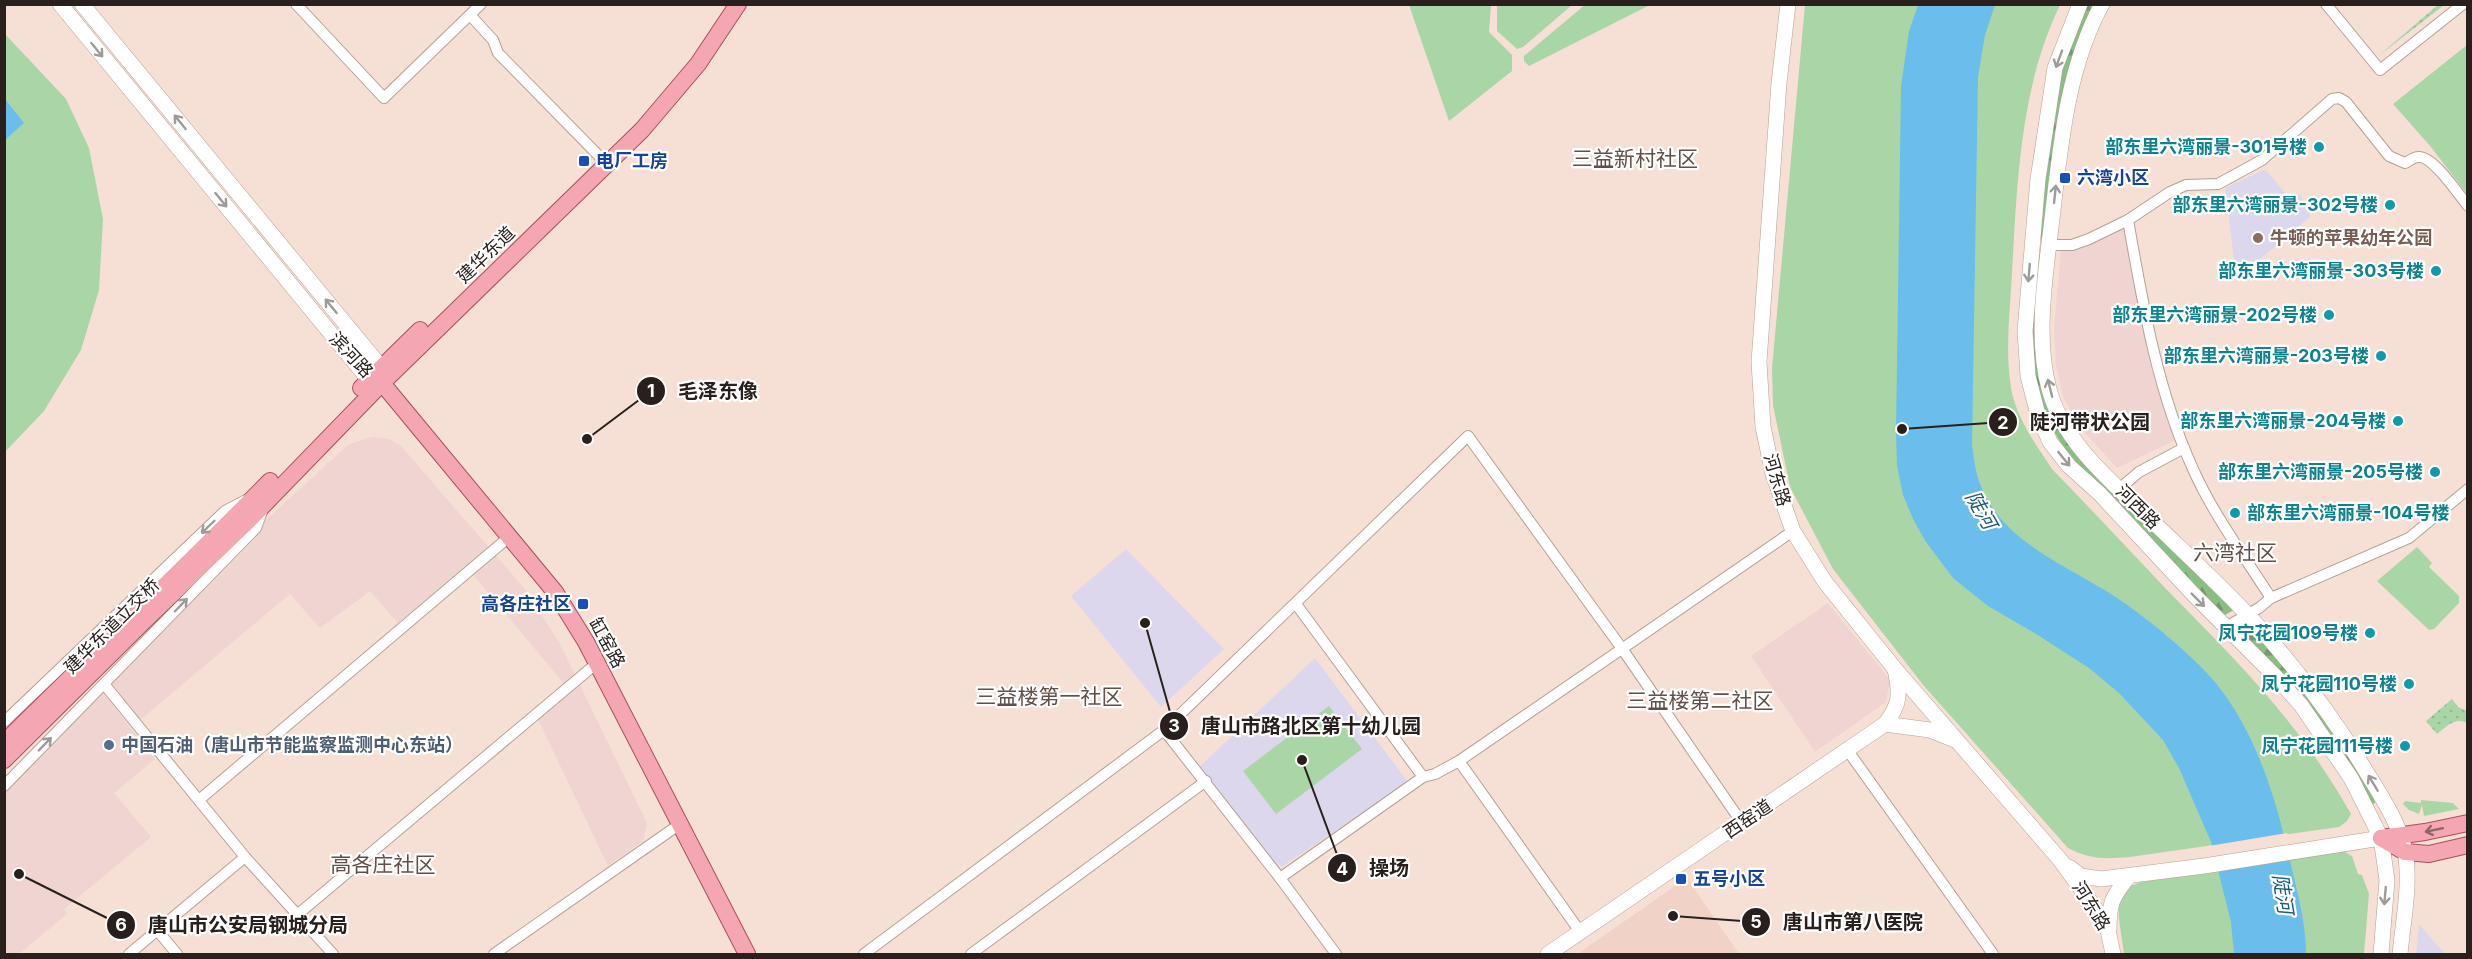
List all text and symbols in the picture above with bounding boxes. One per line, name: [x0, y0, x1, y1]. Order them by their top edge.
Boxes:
one-way arrow: [90, 42, 104, 57]
one-way arrow: [2052, 49, 2063, 68]
one-way arrow: [174, 115, 187, 131]
place label: 部东里六湾丽景-301号楼: [2105, 136, 2307, 157]
marker: 部东里六湾丽景-301号楼: [2312, 140, 2326, 154]
district label: 三益新村社区: [1572, 146, 1698, 171]
place label: 电厂工房: [596, 150, 668, 171]
marker: 电厂工房: [577, 154, 591, 168]
place label: 六湾小区: [2077, 167, 2149, 188]
marker: 六湾小区: [2058, 171, 2072, 185]
one-way arrow: [2050, 185, 2061, 205]
one-way arrow: [214, 192, 227, 208]
place label: 部东里六湾丽景-302号楼: [2173, 194, 2378, 215]
marker: 部东里六湾丽景-302号楼: [2383, 198, 2397, 212]
street label: 建华东道: [452, 222, 519, 287]
place label: 牛顿的苹果幼年公园: [2270, 227, 2432, 248]
marker: 牛顿的苹果幼年公园: [2251, 231, 2265, 245]
place label: 部东里六湾丽景-303号楼: [2218, 260, 2424, 281]
one-way arrow: [2024, 262, 2035, 282]
marker: 部东里六湾丽景-303号楼: [2429, 264, 2443, 278]
one-way arrow: [324, 298, 337, 314]
place label: 部东里六湾丽景-202号楼: [2112, 304, 2317, 325]
marker: 部东里六湾丽景-202号楼: [2322, 308, 2336, 322]
street label: 滨河路: [325, 328, 377, 382]
place label: 部东里六湾丽景-203号楼: [2164, 345, 2369, 366]
marker: 部东里六湾丽景-203号楼: [2374, 349, 2388, 363]
callout: 毛泽东像: [636, 372, 770, 410]
text: 毛泽东像: [678, 379, 758, 403]
one-way arrow: [2043, 379, 2055, 398]
text: 1: [647, 380, 655, 401]
callout: 陡河带状公园: [1988, 403, 2162, 441]
text: 陡河带状公园: [2030, 410, 2150, 434]
place label: 部东里六湾丽景-204号楼: [2180, 410, 2386, 431]
text: 2: [1997, 412, 2009, 433]
marker: 部东里六湾丽景-204号楼: [2391, 414, 2405, 428]
street label: 河东路: [1760, 451, 1795, 509]
one-way arrow: [2057, 451, 2070, 467]
place label: 部东里六湾丽景-205号楼: [2218, 461, 2423, 482]
marker: 部东里六湾丽景-205号楼: [2428, 465, 2442, 479]
street label: 河西路: [2112, 480, 2165, 533]
water label: 陡河: [1961, 487, 2003, 537]
place label: 部东里六湾丽景-104号楼: [2247, 502, 2450, 523]
marker: 部东里六湾丽景-104号楼: [2228, 506, 2242, 520]
one-way arrow: [201, 520, 216, 534]
district label: 六湾社区: [2193, 540, 2277, 565]
street label: 建华东道立交桥: [60, 574, 164, 678]
one-way arrow: [2191, 592, 2206, 607]
place label: 高各庄社区: [481, 593, 571, 614]
one-way arrow: [174, 597, 189, 612]
marker: 高各庄社区: [576, 597, 590, 611]
street label: 缸窑路: [585, 614, 630, 671]
place label: 凤宁花园109号楼: [2218, 622, 2358, 643]
marker: 凤宁花园109号楼: [2363, 626, 2377, 640]
place label: 凤宁花园110号楼: [2261, 673, 2397, 694]
marker: 凤宁花园110号楼: [2402, 677, 2416, 691]
district label: 三益楼第一社区: [976, 684, 1123, 709]
district label: 三益楼第二社区: [1627, 688, 1774, 713]
callout: 唐山市路北区第十幼儿园: [1159, 707, 1433, 745]
text: 唐山市路北区第十幼儿园: [1201, 714, 1421, 738]
text: 3: [1168, 715, 1180, 736]
place label: 中国石油（唐山市节能监察监测中心东站）: [121, 734, 463, 755]
place label: 凤宁花园111号楼: [2262, 735, 2393, 756]
one-way arrow: [38, 737, 53, 752]
marker: 中国石油（唐山市节能监察监测中心东站）: [102, 738, 116, 752]
marker: 凤宁花园111号楼: [2398, 739, 2412, 753]
one-way arrow: [2367, 775, 2379, 792]
street label: 西窑道: [1719, 795, 1776, 842]
one-way arrow: [2425, 825, 2444, 836]
callout: 操场: [1327, 849, 1421, 887]
district label: 高各庄社区: [331, 852, 436, 877]
text: 操场: [1369, 856, 1409, 880]
text: 4: [1336, 858, 1348, 879]
place label: 五号小区: [1693, 868, 1765, 889]
marker: 五号小区: [1674, 872, 1688, 886]
water label: 陡河: [2268, 872, 2299, 920]
street label: 河东路: [2068, 877, 2115, 934]
one-way arrow: [2379, 886, 2390, 905]
callout: 唐山市第八医院: [1741, 903, 1935, 941]
callout: 唐山市公安局钢城分局: [106, 906, 360, 944]
text: 唐山市第八医院: [1783, 910, 1923, 934]
text: 5: [1750, 911, 1762, 932]
text: 唐山市公安局钢城分局: [148, 913, 348, 937]
text: 6: [115, 914, 127, 935]

